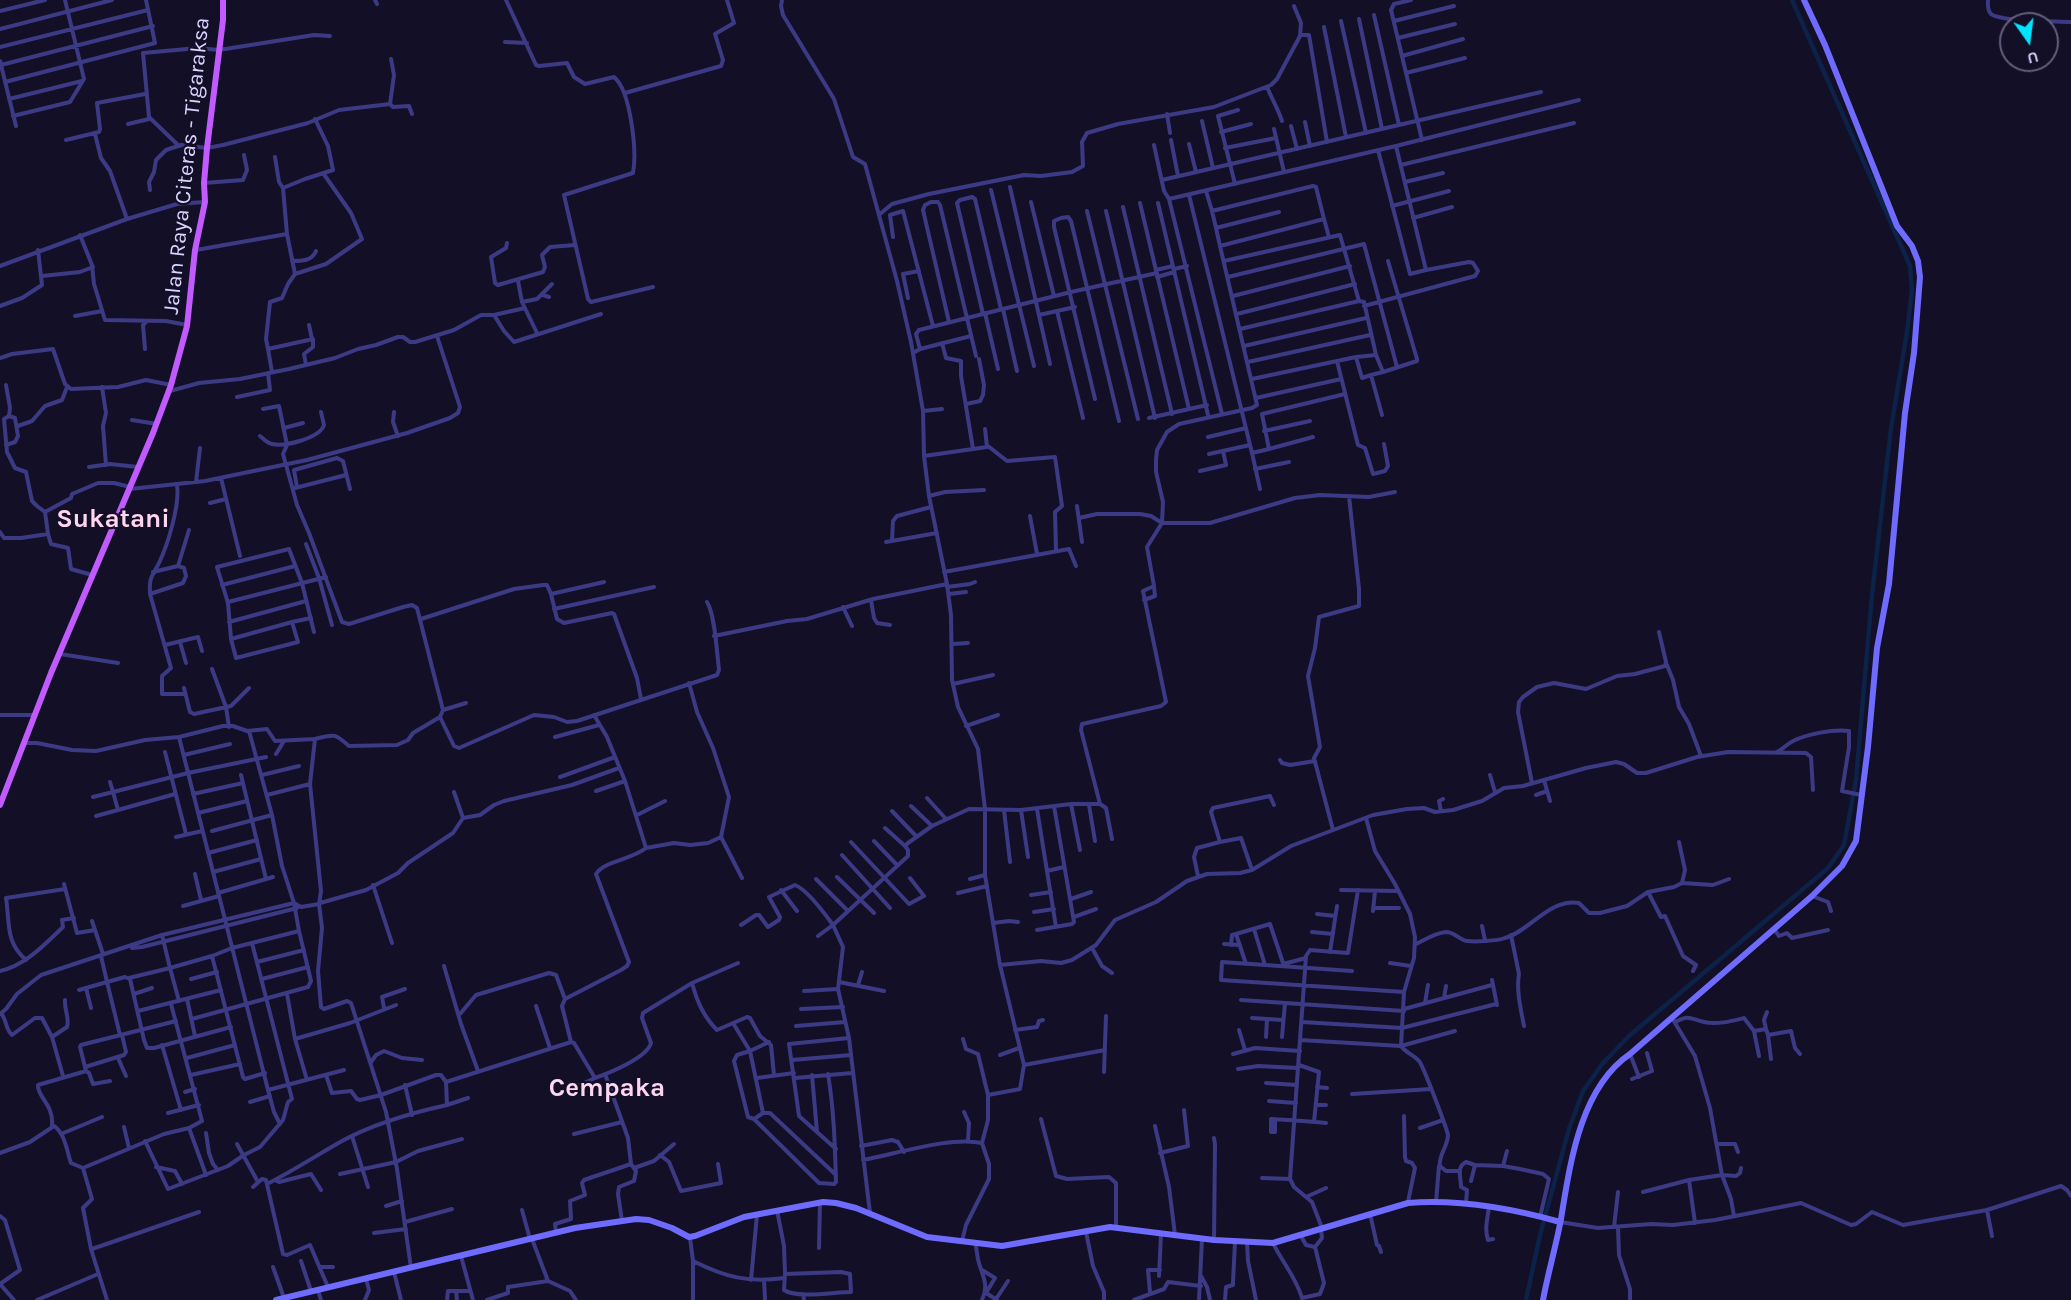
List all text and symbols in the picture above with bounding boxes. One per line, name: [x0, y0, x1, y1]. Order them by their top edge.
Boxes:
north arrow: [1999, 12, 2059, 72]
street label: Jalan Raya Citeras - Tigaraksa: [158, 16, 216, 316]
text: U: [2025, 47, 2041, 69]
district label: Sukatani: [56, 504, 170, 536]
district label: Cempaka: [549, 1073, 665, 1105]

